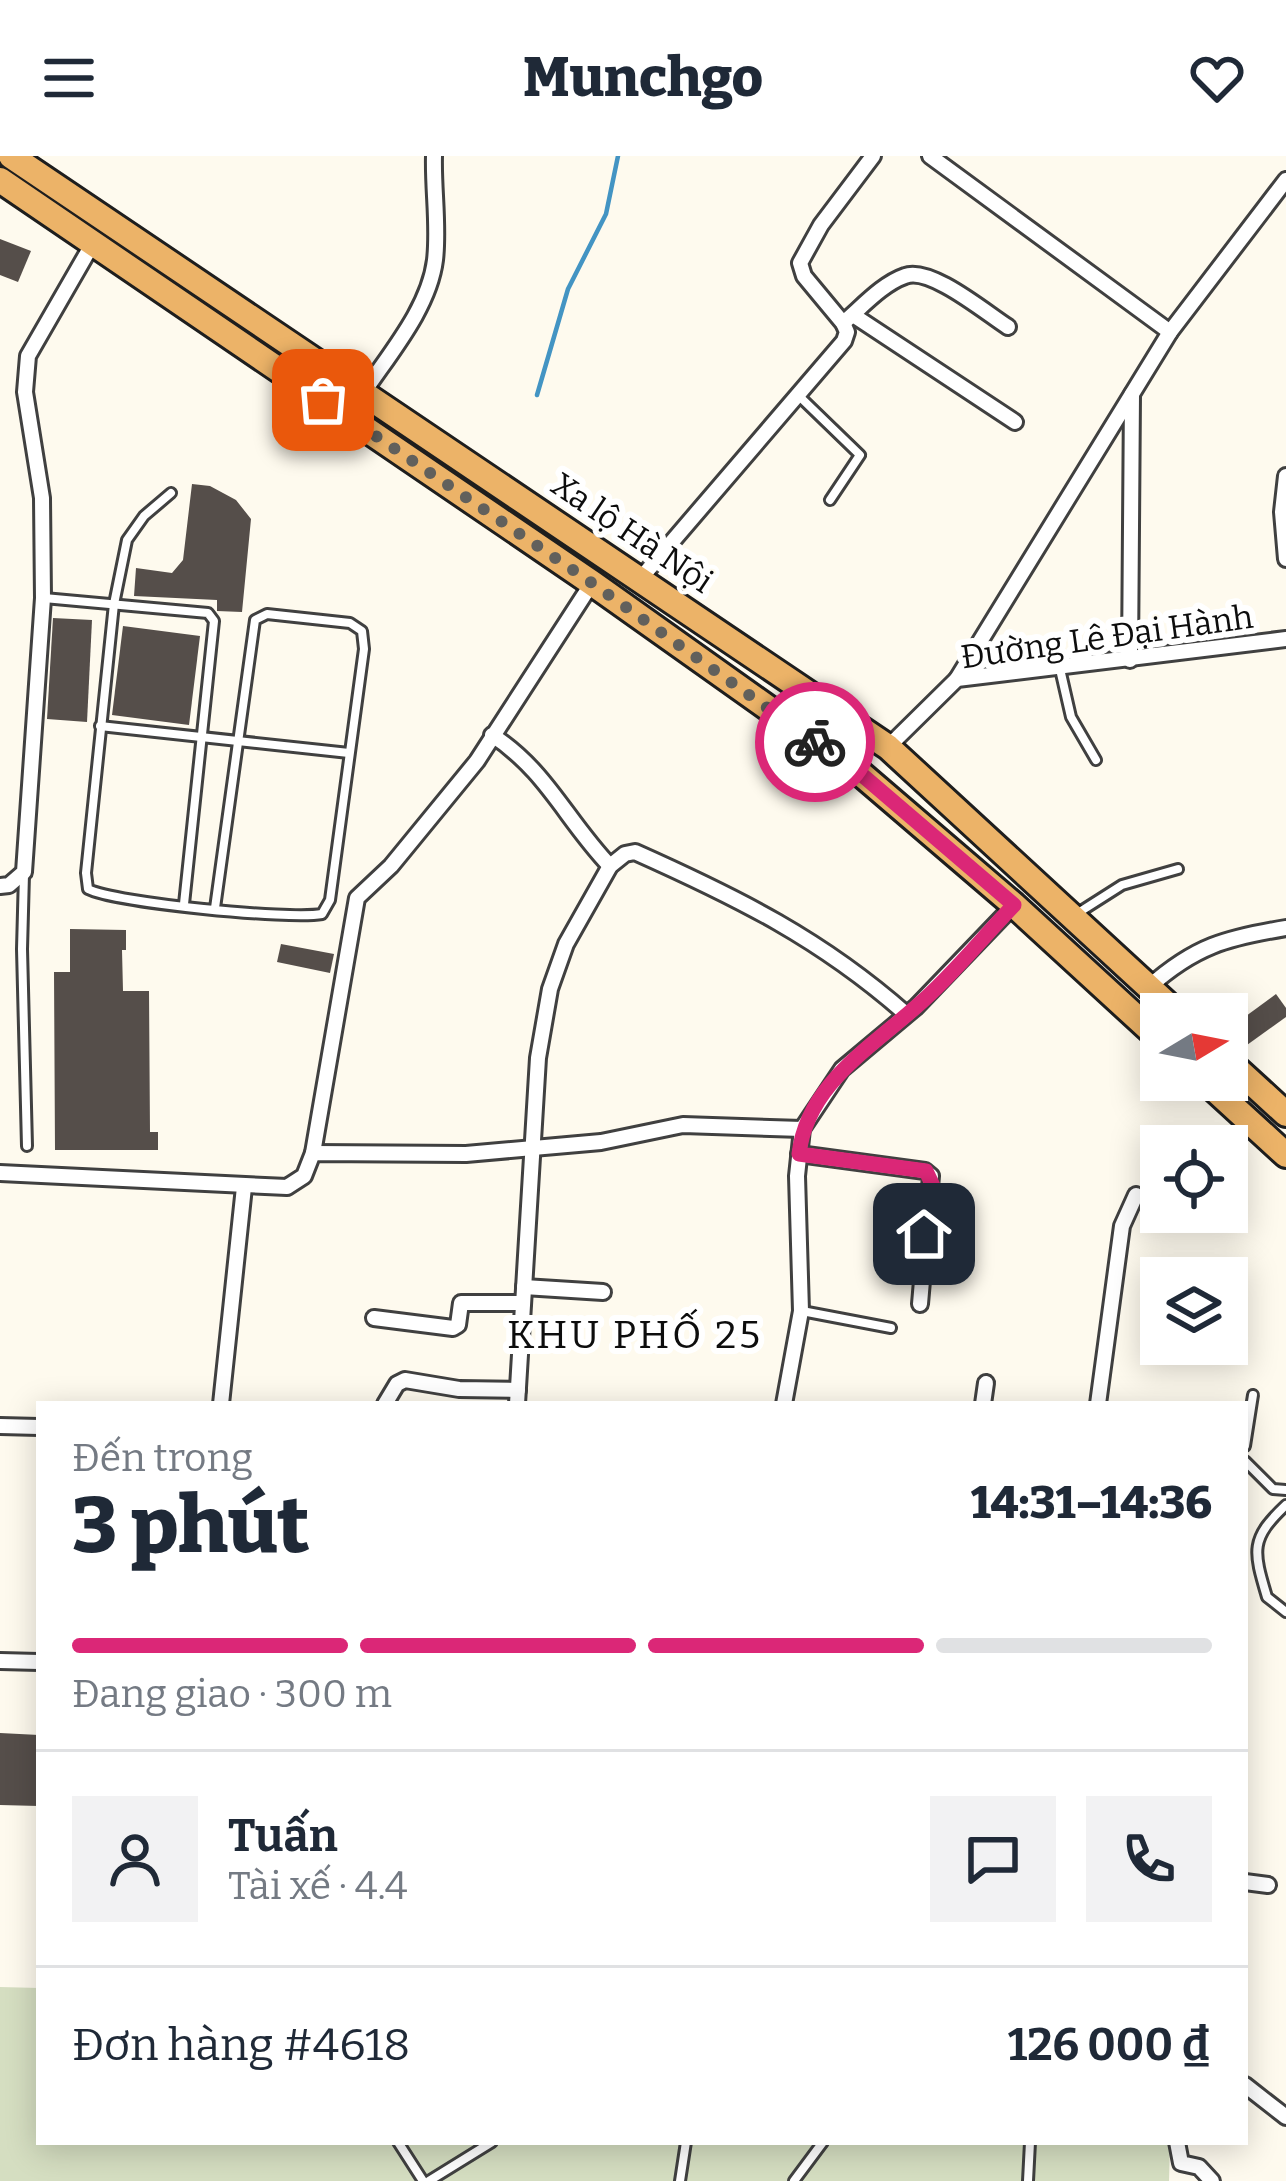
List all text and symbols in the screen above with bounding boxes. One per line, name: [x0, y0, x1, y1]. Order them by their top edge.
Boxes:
icon: menu: [36, 45, 102, 111]
icon: heart: [1184, 45, 1250, 111]
text: Munchgo: [523, 46, 763, 110]
pin: [272, 349, 374, 451]
icon: bag: [290, 367, 356, 433]
street label: Xa lộ Hà Nội: [544, 464, 720, 602]
street label: Đường Lê Đại Hành: [958, 597, 1256, 677]
courier: [755, 682, 875, 802]
icon: bike: [782, 709, 848, 775]
north arrow: [1140, 993, 1248, 1101]
map controls: [1140, 993, 1248, 1365]
button: locate: [1140, 1125, 1248, 1233]
pin: [873, 1183, 975, 1285]
icon: home: [891, 1201, 957, 1267]
button: layers: [1140, 1257, 1248, 1365]
district label: KHU PHỐ 25: [507, 1308, 763, 1358]
text: Đến trong: [72, 1435, 253, 1481]
text: 14:31–14:36: [971, 1476, 1212, 1530]
text: 3 phút: [72, 1479, 310, 1573]
text: Đang giao · 300 m: [72, 1671, 392, 1717]
button: person: [72, 1796, 198, 1922]
button: chat: [930, 1796, 1056, 1922]
button: phone: [1086, 1796, 1212, 1922]
text: Tuấn: [228, 1809, 338, 1863]
text: Tài xế · 4.4: [228, 1863, 407, 1909]
text: Đơn hàng #4618: [72, 2018, 410, 2072]
text: 126 000 ₫: [1008, 2018, 1212, 2072]

